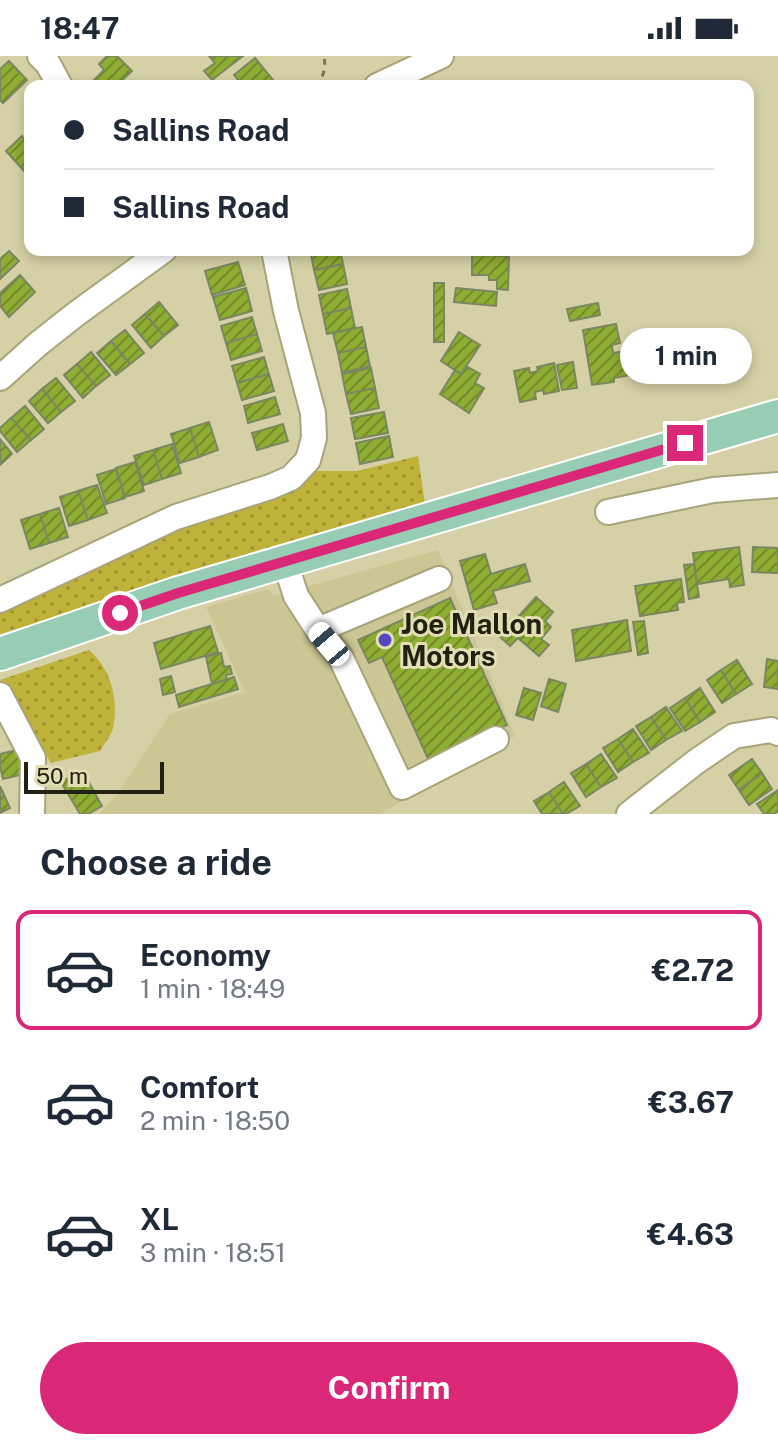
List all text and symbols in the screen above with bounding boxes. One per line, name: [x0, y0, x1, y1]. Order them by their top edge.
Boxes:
text: 18:47: [40, 10, 119, 46]
text: Sallins Road: [112, 112, 290, 148]
text: Sallins Road: [112, 189, 290, 225]
callout: 1 min: [619, 327, 751, 383]
text: 1 min: [655, 340, 717, 371]
route end: [667, 425, 703, 461]
route start: [102, 595, 138, 631]
place label: Joe Mallon Motors: [401, 607, 542, 672]
car: [304, 618, 354, 670]
marker: Joe Mallon Motors: [376, 631, 394, 649]
scale bar: [24, 758, 164, 794]
text: 50 m: [36, 763, 88, 789]
text: Choose a ride: [40, 841, 272, 883]
icon: car: [44, 934, 116, 1006]
text: Economy: [140, 937, 271, 973]
text: €2.72: [652, 952, 734, 988]
text: 1 min · 18:49: [140, 973, 285, 1004]
icon: car: [44, 1066, 116, 1138]
text: Comfort: [140, 1069, 259, 1105]
text: €3.67: [648, 1084, 734, 1120]
text: 2 min · 18:50: [140, 1105, 290, 1136]
icon: car: [44, 1198, 116, 1270]
text: XL: [140, 1201, 179, 1237]
text: €4.63: [647, 1216, 734, 1252]
text: 3 min · 18:51: [140, 1237, 286, 1268]
button: Confirm: [40, 1342, 738, 1434]

